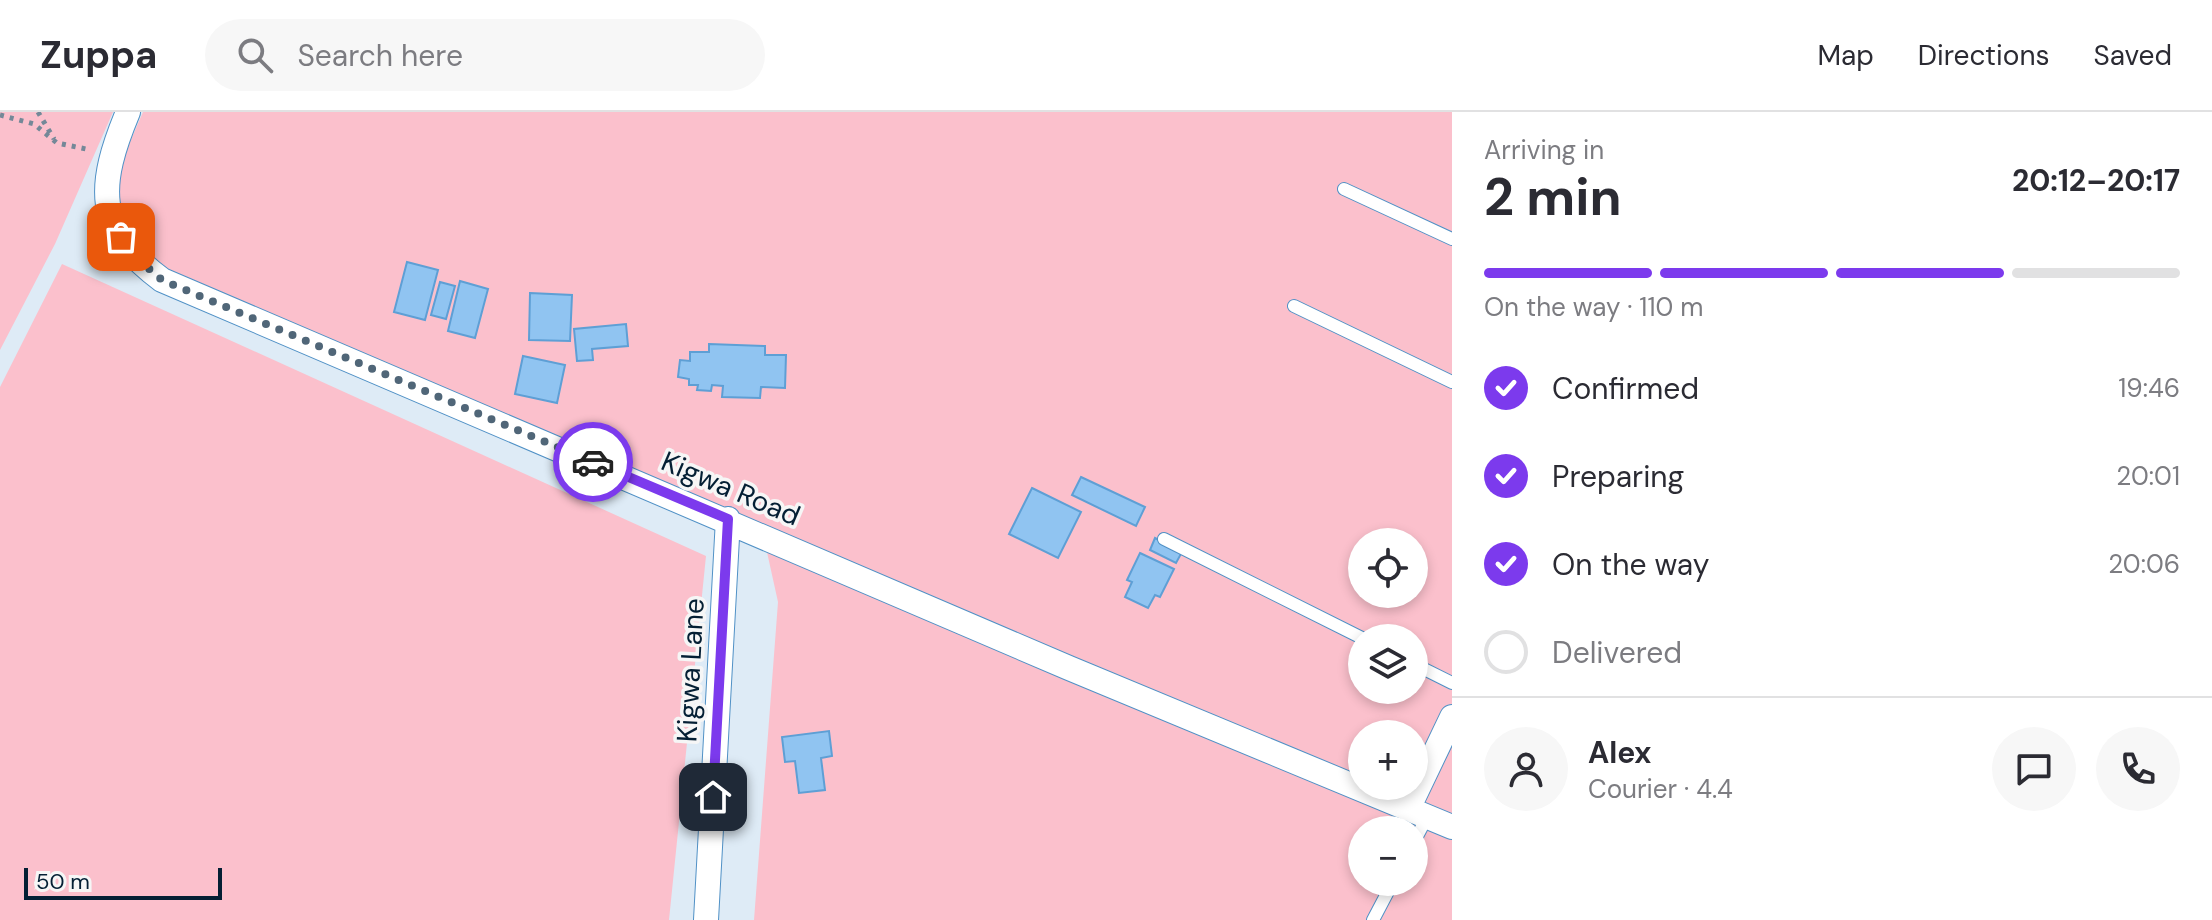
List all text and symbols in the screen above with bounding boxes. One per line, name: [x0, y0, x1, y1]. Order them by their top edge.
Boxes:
search box: [205, 19, 765, 91]
text: Zuppa: [40, 30, 157, 80]
icon: search: [233, 33, 277, 77]
text: Search here: [297, 36, 463, 75]
text: Map: [1817, 37, 1874, 74]
text: Directions: [1918, 37, 2050, 74]
text: Saved: [2094, 37, 2172, 74]
text: Arriving in: [1484, 133, 1604, 167]
text: 20:12–20:17: [2012, 161, 2180, 200]
text: 2 min: [1484, 163, 1622, 231]
pin: [87, 203, 155, 271]
icon: bag: [99, 215, 143, 259]
text: On the way · 110 m: [1484, 290, 1703, 324]
icon: check: [1484, 366, 1528, 410]
text: Confirmed: [1552, 369, 1699, 408]
text: 19:46: [2118, 371, 2180, 405]
courier: [553, 422, 633, 502]
icon: car: [571, 440, 615, 484]
street label: Kigwa Road: [656, 443, 806, 534]
icon: check: [1484, 454, 1528, 498]
text: Preparing: [1552, 457, 1684, 496]
text: 20:01: [2116, 459, 2180, 493]
map controls: [1348, 528, 1428, 896]
button: locate: [1348, 528, 1428, 608]
icon: check: [1484, 542, 1528, 586]
text: On the way: [1552, 545, 1709, 584]
text: 20:06: [2108, 547, 2180, 581]
street label: Kigwa Lane: [668, 597, 713, 743]
button: layers: [1348, 624, 1428, 704]
text: Delivered: [1552, 633, 1682, 672]
button: +: [1348, 720, 1428, 800]
button: person: [1484, 727, 1568, 811]
button: chat: [1992, 727, 2076, 811]
button: phone: [2096, 727, 2180, 811]
text: Alex: [1588, 733, 1651, 772]
pin: [679, 763, 747, 831]
text: Courier · 4.4: [1588, 772, 1733, 806]
icon: home: [691, 775, 735, 819]
button: −: [1348, 816, 1428, 896]
scale bar: [24, 864, 222, 900]
text: 50 m: [36, 867, 90, 896]

